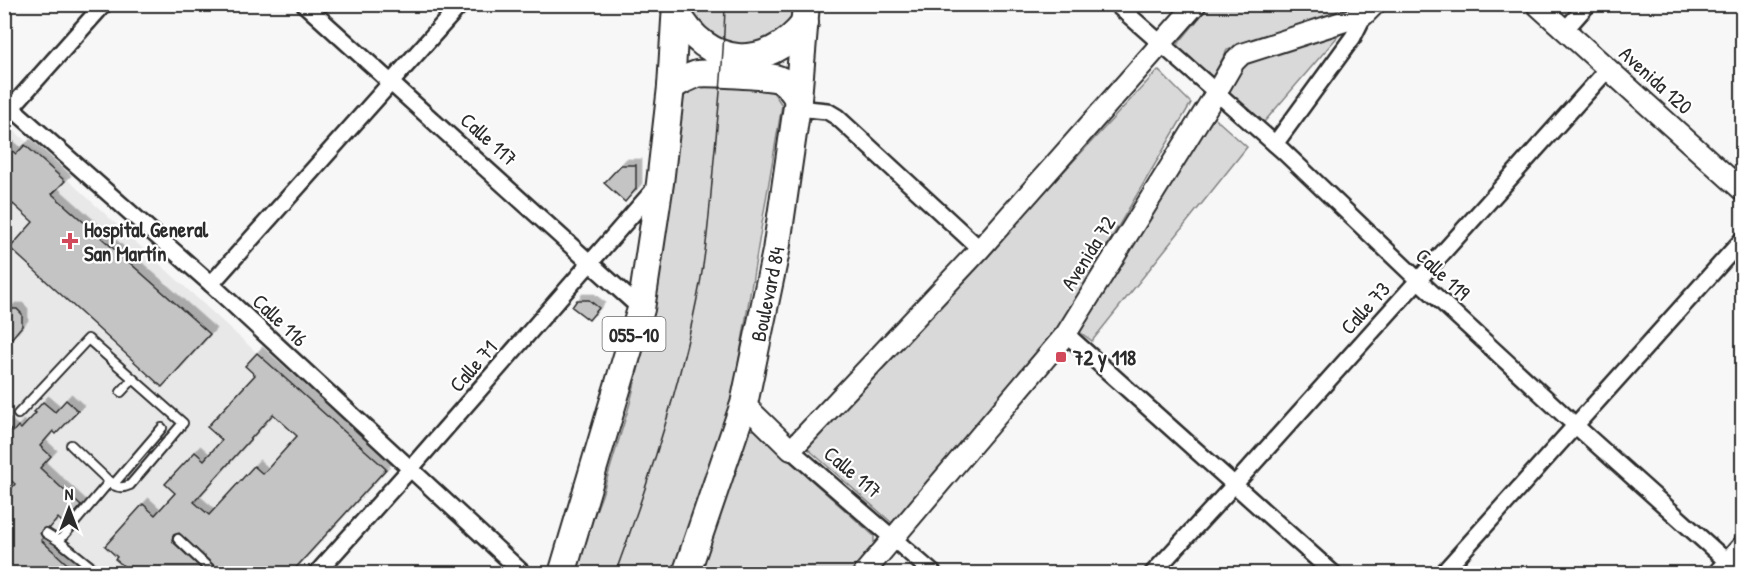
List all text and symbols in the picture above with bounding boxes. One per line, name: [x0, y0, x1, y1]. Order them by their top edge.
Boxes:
street label: Avenida 120: [1613, 39, 1699, 121]
street label: Calle 117: [454, 106, 524, 172]
street label: Avenida 72: [1054, 210, 1122, 296]
place label: Hospital General San Martín: [84, 215, 209, 268]
marker: Hospital General San Martín: [61, 232, 79, 250]
street label: Calle 119: [1409, 241, 1477, 307]
street label: Boulevard 84: [743, 245, 791, 344]
street label: Calle 73: [1334, 275, 1396, 341]
street label: Calle 116: [246, 287, 314, 353]
road number: 055-10: [602, 317, 666, 351]
street label: Calle 71: [442, 334, 504, 398]
place label: 72 y 118: [1072, 343, 1136, 373]
marker: 72 y 118: [1054, 350, 1068, 364]
street label: Calle 117: [818, 439, 888, 505]
north arrow: [39, 479, 99, 539]
text: N: [65, 483, 74, 505]

